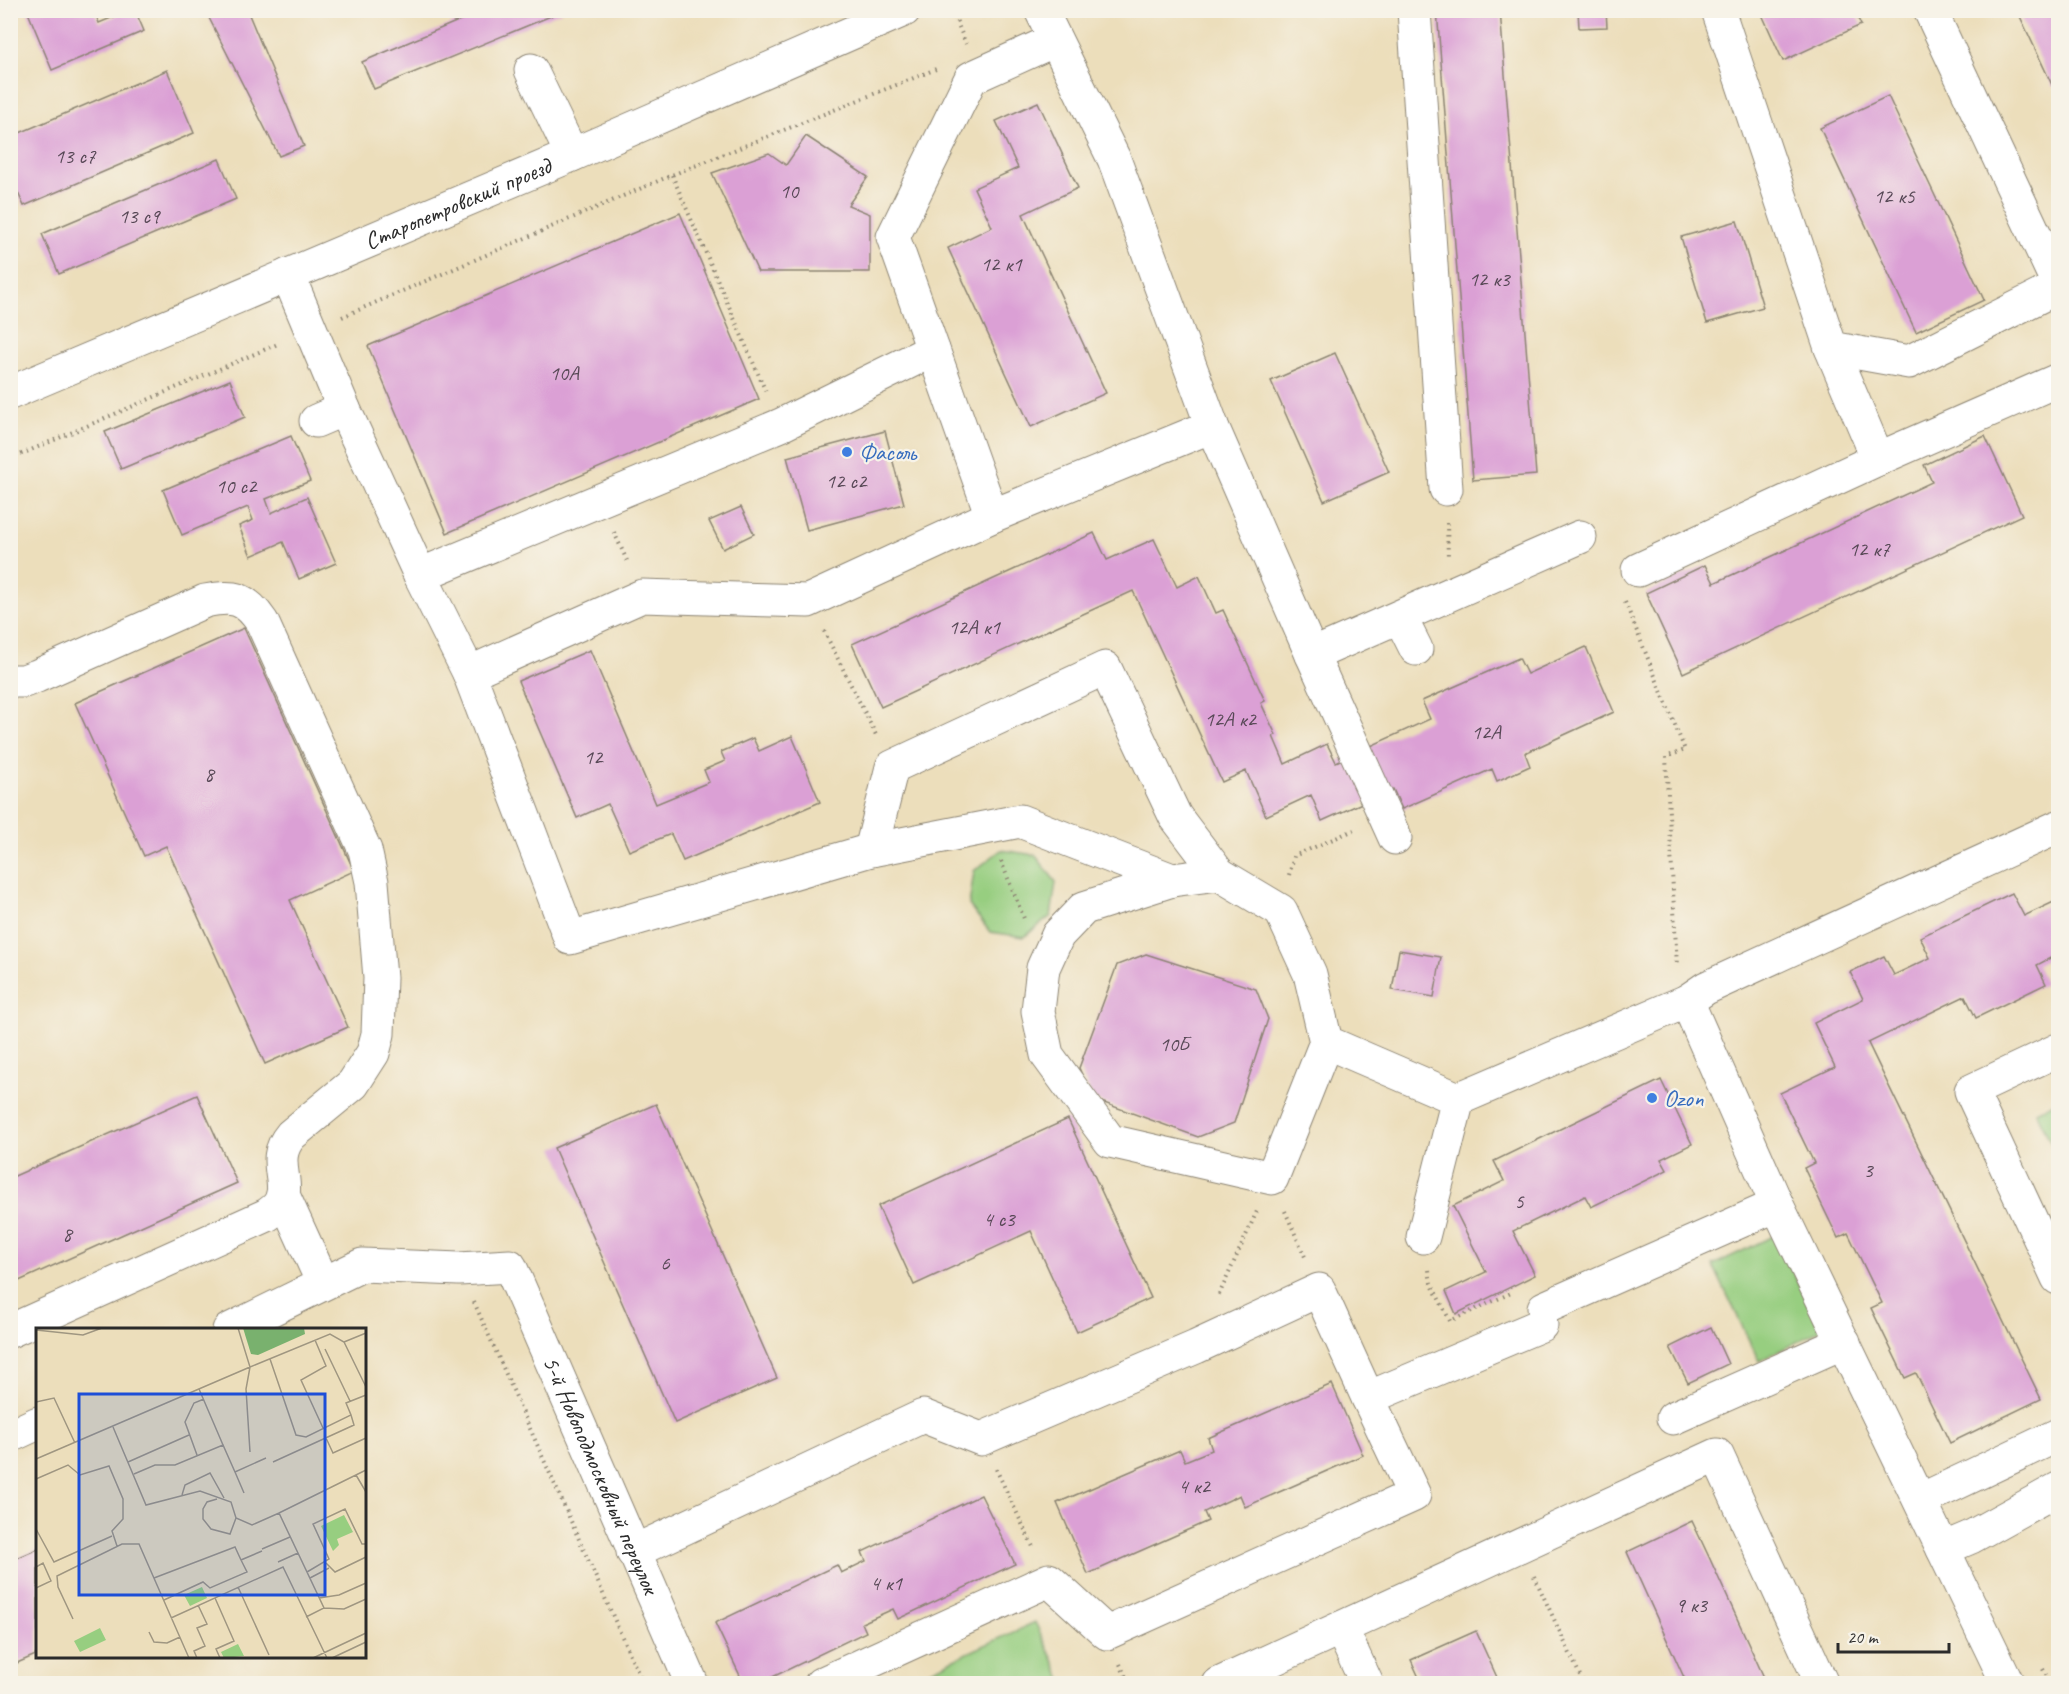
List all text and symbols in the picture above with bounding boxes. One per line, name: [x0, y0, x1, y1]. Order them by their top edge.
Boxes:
house number: 13 c7: [55, 143, 97, 169]
street label: Старопетровский проезд: [360, 150, 558, 256]
house number: 10: [780, 178, 800, 204]
house number: 12 к5: [1873, 183, 1916, 209]
house number: 13 c9: [119, 203, 161, 229]
house number: 12 к1: [980, 251, 1023, 277]
house number: 12 к3: [1468, 266, 1511, 292]
house number: 10А: [549, 360, 580, 386]
place label: Фасоль: [859, 437, 918, 467]
marker: Фасоль: [840, 445, 854, 459]
house number: 12 с2: [826, 468, 868, 494]
house number: 10 с2: [216, 473, 258, 499]
house number: 12 к7: [1848, 536, 1891, 562]
house number: 12А к1: [948, 614, 1001, 640]
house number: 12А к2: [1204, 706, 1257, 732]
house number: 12А: [1471, 719, 1502, 745]
house number: 12: [584, 744, 604, 770]
house number: 8: [204, 761, 216, 787]
house number: 10Б: [1159, 1031, 1192, 1057]
place label: Ozon: [1664, 1083, 1704, 1113]
marker: Ozon: [1645, 1091, 1659, 1105]
house number: 3: [1863, 1157, 1874, 1183]
house number: 5: [1514, 1188, 1525, 1214]
house number: 4 с3: [983, 1206, 1016, 1232]
house number: 8: [62, 1221, 74, 1247]
house number: 6: [660, 1250, 670, 1276]
inset map: [36, 1328, 366, 1658]
street label: 5-й Новоподмосковный переулок: [536, 1351, 667, 1600]
house number: 4 к2: [1178, 1473, 1211, 1499]
house number: 4 к1: [870, 1570, 903, 1596]
house number: 9 к3: [1675, 1592, 1708, 1618]
scale bar: [1838, 1616, 1949, 1654]
text: 20 m: [1847, 1626, 1880, 1648]

